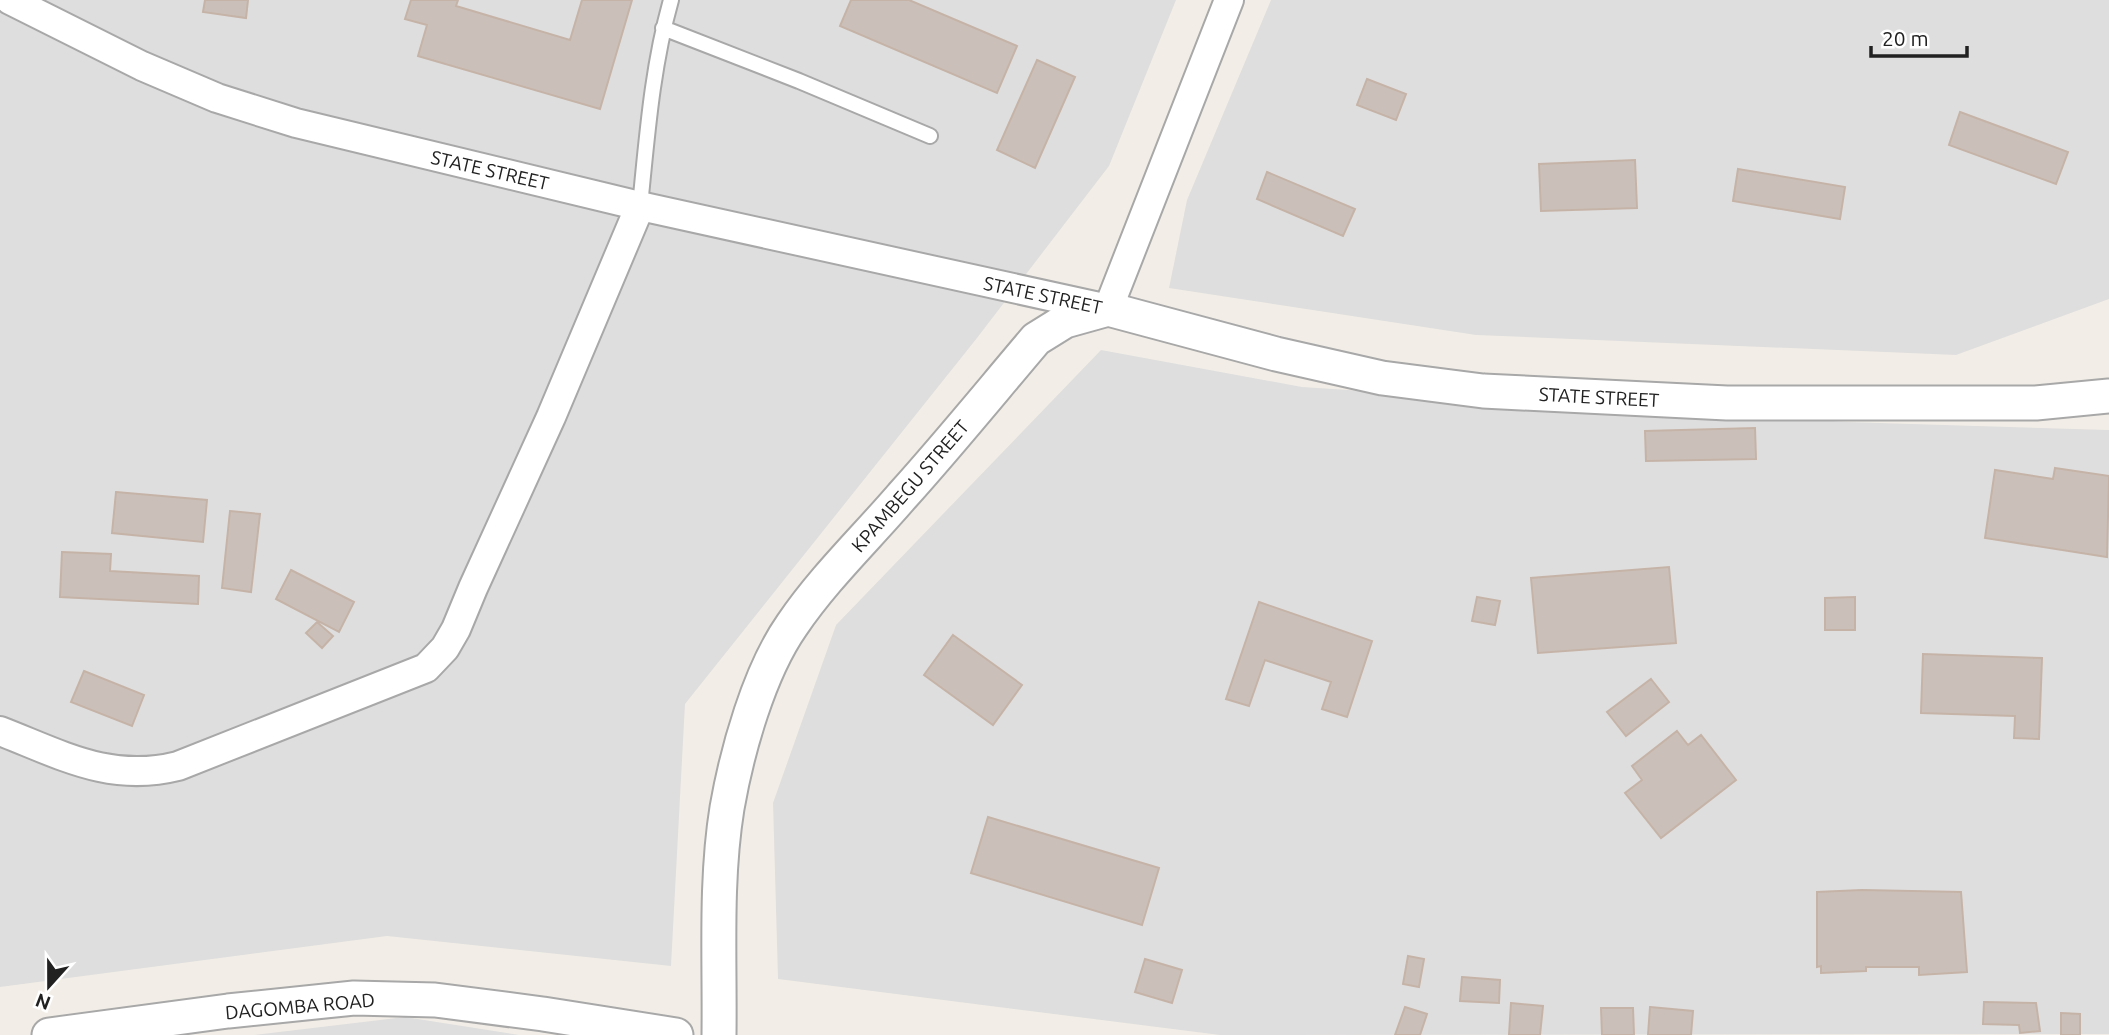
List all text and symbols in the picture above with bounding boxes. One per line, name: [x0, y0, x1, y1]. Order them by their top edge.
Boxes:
scale bar: [1871, 14, 1967, 58]
text: 20 m: [1882, 26, 1929, 50]
street label: STATE STREET: [429, 146, 552, 194]
street label: STATE STREET: [982, 272, 1105, 318]
street label: STATE STREET: [1538, 383, 1660, 411]
street label: KPAMBEGU STREET: [847, 415, 974, 556]
north arrow: [14, 951, 84, 1021]
street label: DAGOMBA ROAD: [224, 988, 376, 1024]
text: N: [32, 989, 53, 1015]

